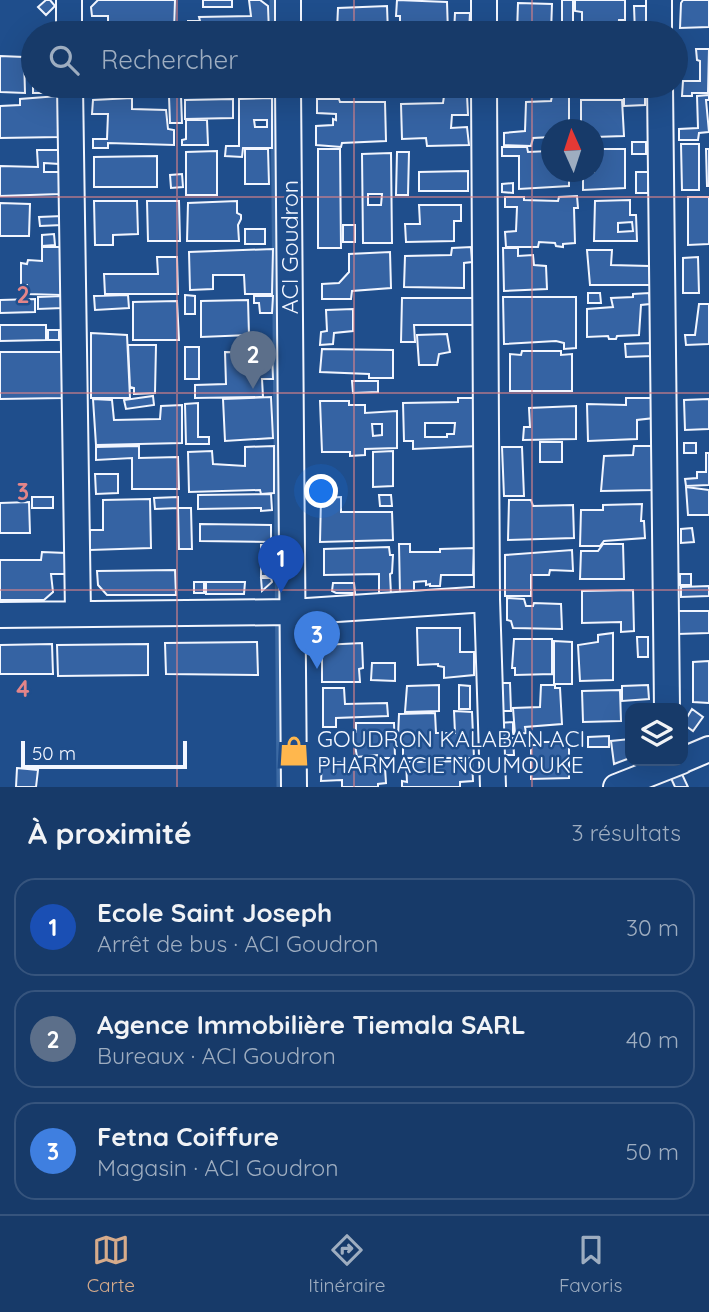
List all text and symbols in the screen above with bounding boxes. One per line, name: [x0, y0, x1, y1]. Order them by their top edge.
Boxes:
search box: [21, 21, 688, 98]
icon: search: [45, 41, 83, 79]
text: Rechercher: [101, 43, 238, 76]
north arrow: [541, 119, 604, 182]
street label: ACI Goudron: [275, 180, 304, 314]
text: 2: [16, 280, 30, 309]
pin: 2: [230, 331, 276, 389]
your location: [304, 474, 338, 508]
text: 3: [17, 477, 29, 506]
pin: 1: [258, 535, 304, 593]
pin: 3: [294, 611, 340, 669]
text: 4: [16, 674, 30, 703]
map controls: [625, 703, 688, 766]
button: layers: [625, 703, 688, 766]
place label: GOUDRON KALABAN ACI PHARMACIE NOUMOUKE: [317, 724, 585, 779]
shop icon: GOUDRON KALABAN ACI PHARMACIE NOUMOUKE: [277, 734, 311, 768]
scale bar: [21, 738, 187, 770]
text: 50 m: [32, 741, 76, 765]
text: À proximité: [28, 814, 192, 852]
text: 3 résultats: [571, 818, 681, 847]
text: Ecole Saint Joseph: [97, 896, 332, 929]
text: 1: [49, 913, 57, 942]
text: 30 m: [626, 913, 679, 942]
text: Arrêt de bus · ACI Goudron: [97, 929, 378, 958]
text: Agence Immobilière Tiemala SARL: [97, 1008, 526, 1041]
text: 2: [46, 1025, 60, 1054]
text: 40 m: [626, 1025, 679, 1054]
text: Bureaux · ACI Goudron: [97, 1041, 336, 1070]
text: Fetna Coiffure: [97, 1120, 279, 1153]
text: 3: [47, 1137, 59, 1166]
text: 50 m: [626, 1137, 679, 1166]
text: Magasin · ACI Goudron: [97, 1153, 338, 1182]
tab: Carte: [87, 1231, 135, 1297]
tab: Itinéraire: [308, 1231, 386, 1297]
tab: Favoris: [559, 1231, 622, 1297]

